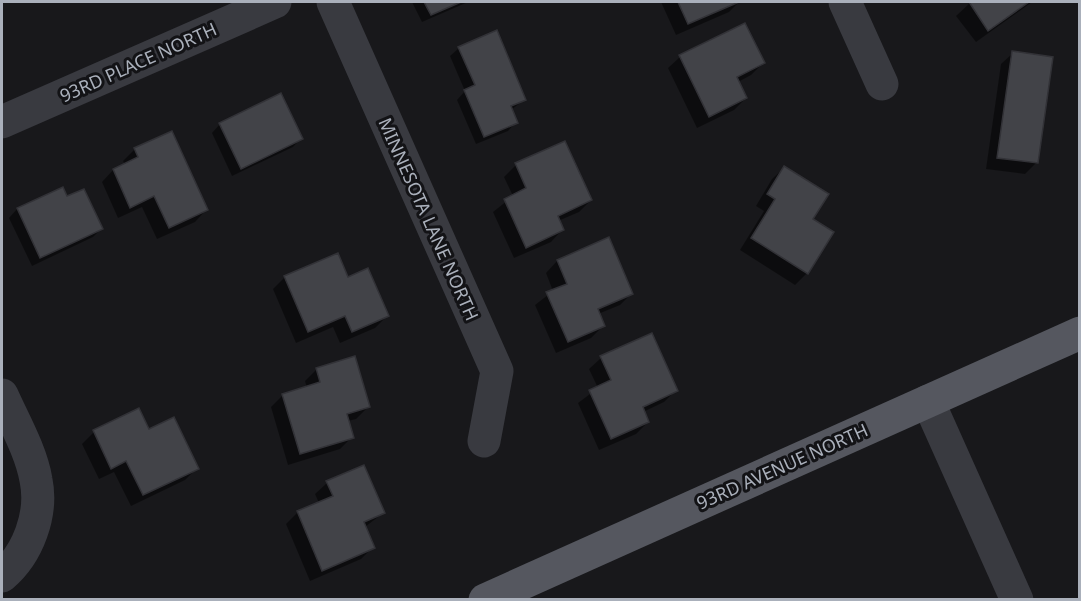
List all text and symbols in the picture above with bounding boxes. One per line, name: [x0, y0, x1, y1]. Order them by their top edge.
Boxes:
street label: 93RD PLACE NORTH: [56, 17, 220, 107]
street label: MINNESOTA LANE NORTH: [373, 114, 485, 324]
street label: 93RD AVENUE NORTH: [693, 417, 871, 515]

